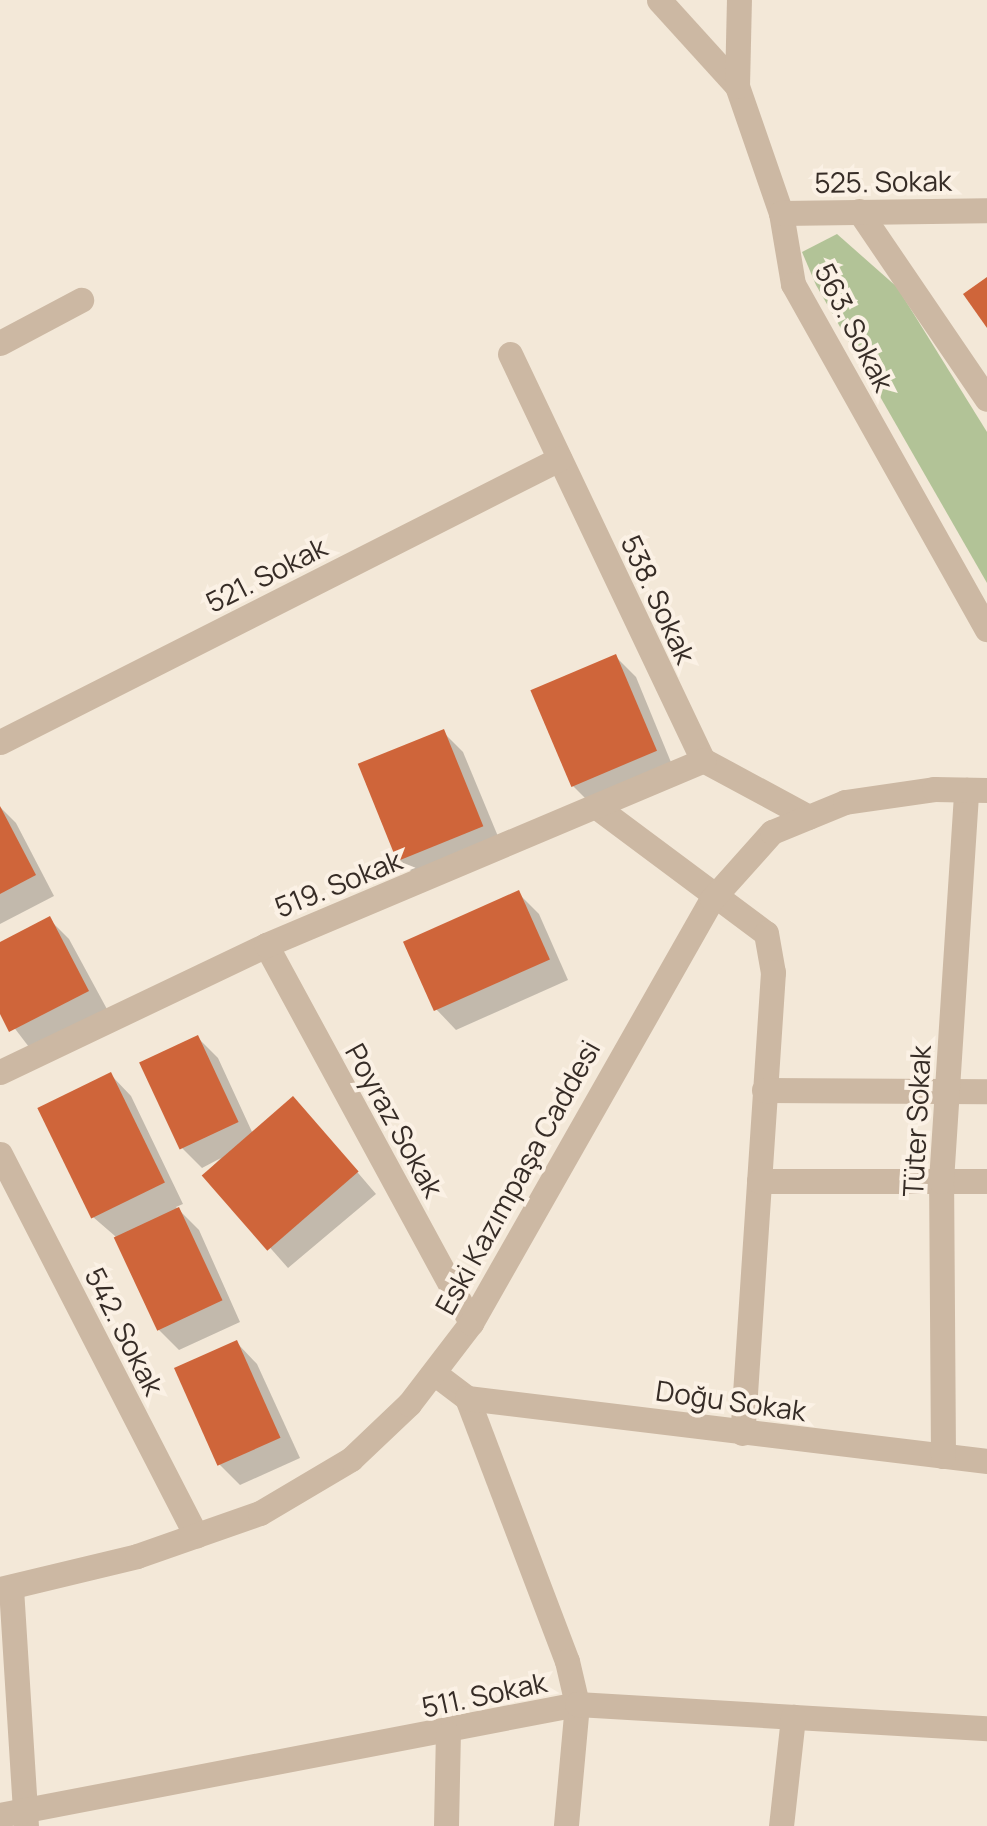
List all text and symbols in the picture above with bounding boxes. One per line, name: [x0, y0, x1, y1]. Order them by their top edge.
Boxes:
street label: 525. Sokak: [814, 163, 952, 199]
street label: 563. Sokak: [809, 258, 901, 396]
street label: 521. Sokak: [200, 529, 332, 619]
street label: 538. Sokak: [615, 529, 703, 669]
street label: 519. Sokak: [270, 842, 406, 924]
street label: Eski Kazımpaşa Caddesi: [428, 1034, 606, 1320]
street label: Poyraz Sokak: [339, 1037, 451, 1203]
street label: Tüter Sokak: [895, 1044, 937, 1198]
street label: 542. Sokak: [79, 1262, 171, 1400]
street label: Doğu Sokak: [654, 1373, 808, 1427]
street label: 511. Sokak: [419, 1664, 549, 1724]

